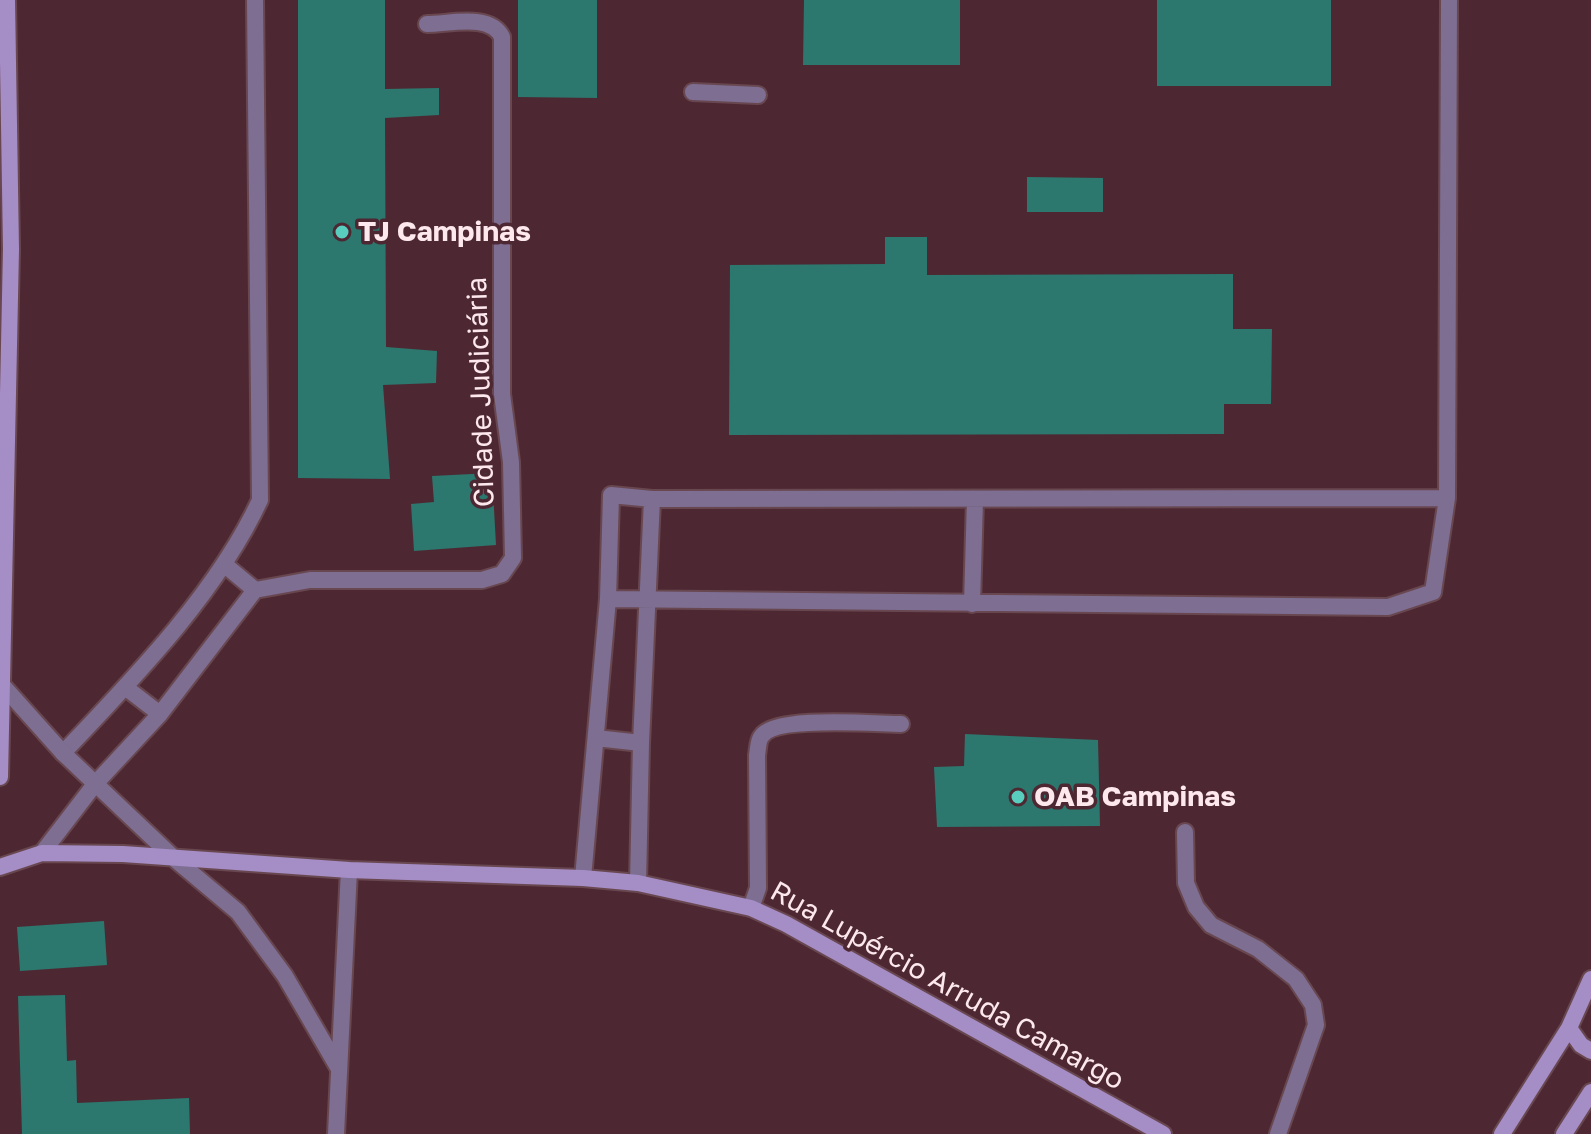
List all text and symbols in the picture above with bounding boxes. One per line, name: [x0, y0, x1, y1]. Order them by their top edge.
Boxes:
place label: TJ Campinas: [358, 215, 531, 249]
marker: TJ Campinas: [333, 223, 351, 241]
street label: Cidade Judiciária: [460, 276, 502, 508]
place label: OAB Campinas: [1034, 780, 1236, 814]
marker: OAB Campinas: [1009, 788, 1027, 806]
street label: Rua Lupércio Arruda Camargo: [764, 875, 1130, 1097]

